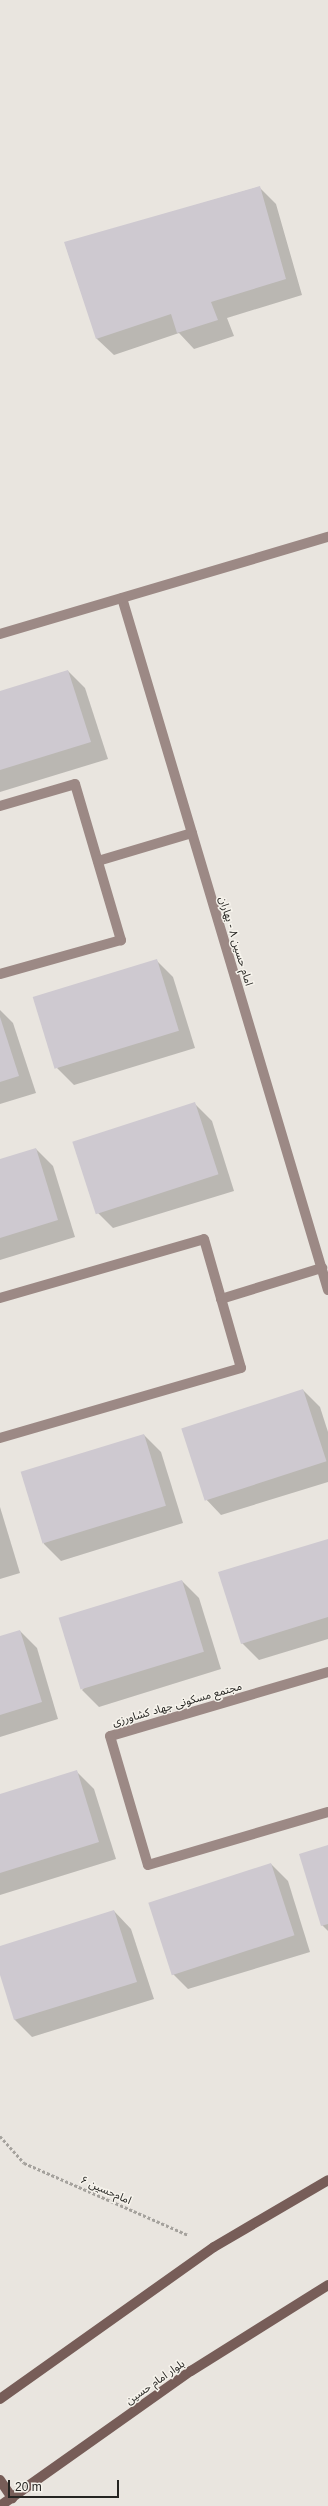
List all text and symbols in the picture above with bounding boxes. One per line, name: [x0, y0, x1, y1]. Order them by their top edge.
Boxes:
street label: امام حسین ۸ - بهاران: [216, 895, 256, 987]
street label: مجتمع مسکونی جهاد کشاورزی: [111, 1679, 243, 1729]
street label: امام‌حسین ۶: [79, 2173, 133, 2207]
street label: بلوار امام حسین: [123, 2357, 187, 2407]
scale bar: [10, 2472, 121, 2498]
text: 20 m: [15, 2480, 42, 2494]

